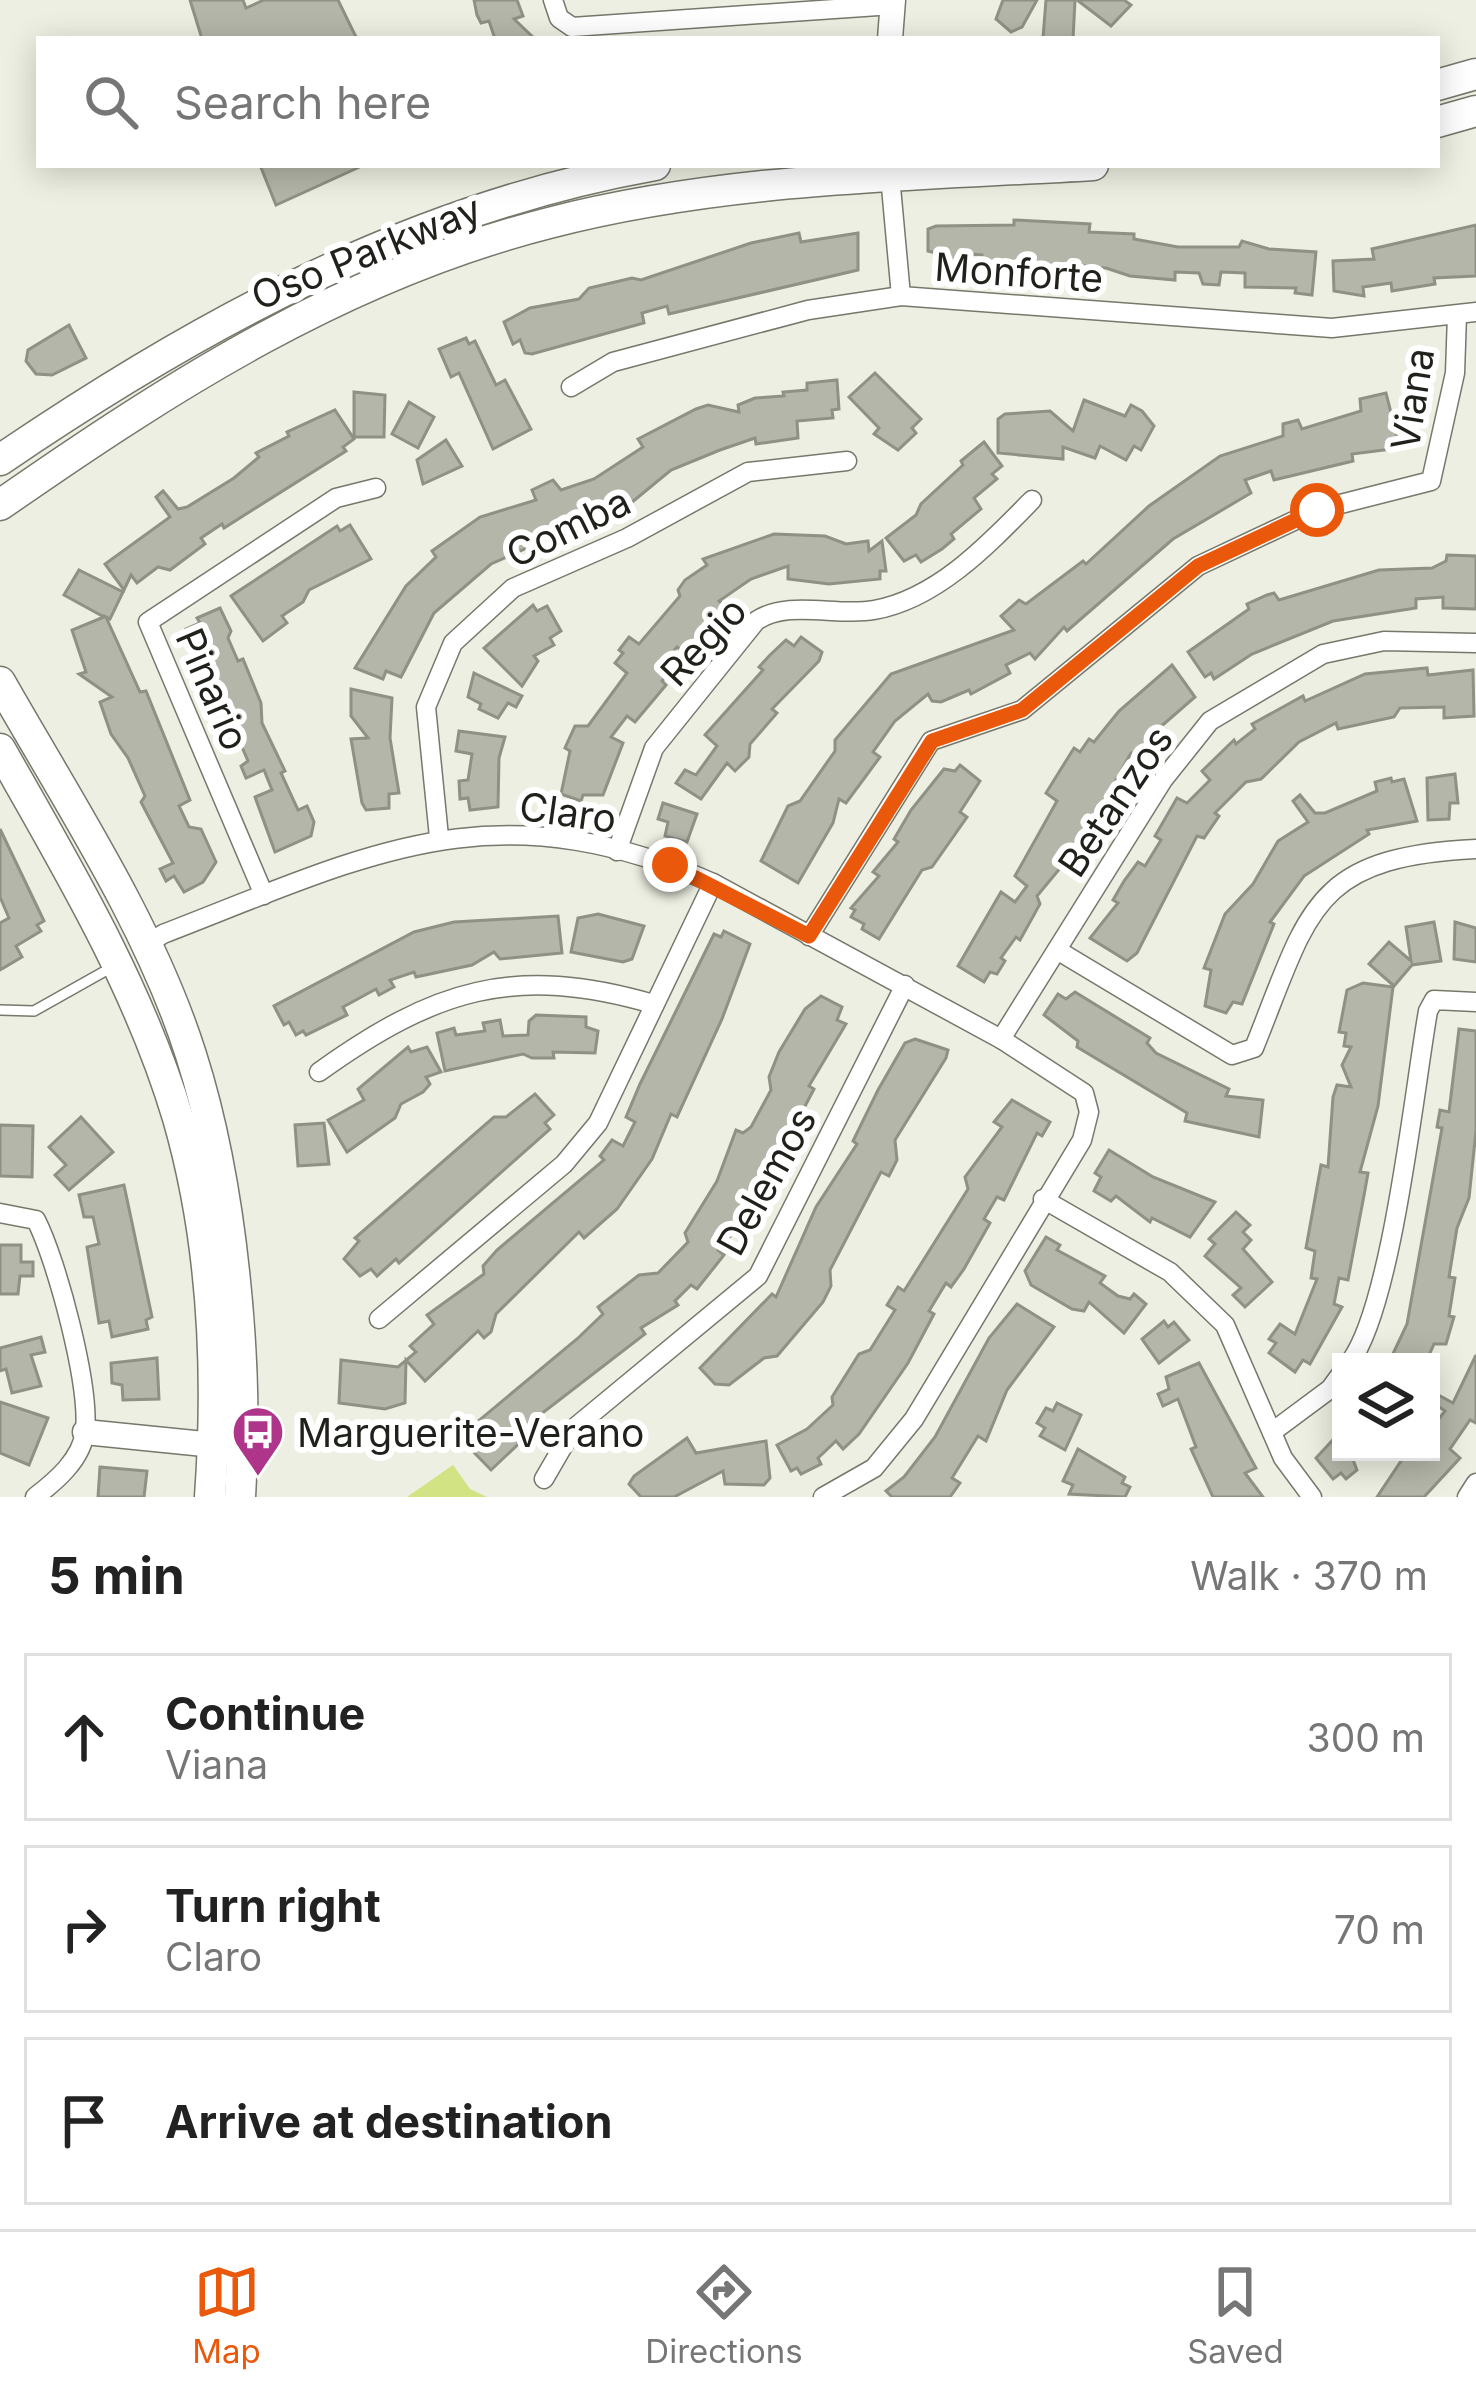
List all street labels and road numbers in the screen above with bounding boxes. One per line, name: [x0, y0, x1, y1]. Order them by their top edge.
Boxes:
street label: Oso Parkway: [244, 185, 488, 319]
street label: Monforte: [933, 243, 1105, 301]
street label: Viana: [1381, 344, 1443, 454]
street label: Comba: [498, 477, 638, 577]
street label: Regio: [650, 587, 756, 695]
street label: Pinario: [166, 621, 260, 757]
street label: Betanzos: [1048, 717, 1182, 885]
street label: Claro: [517, 782, 619, 842]
street label: Delemos: [706, 1099, 826, 1263]

